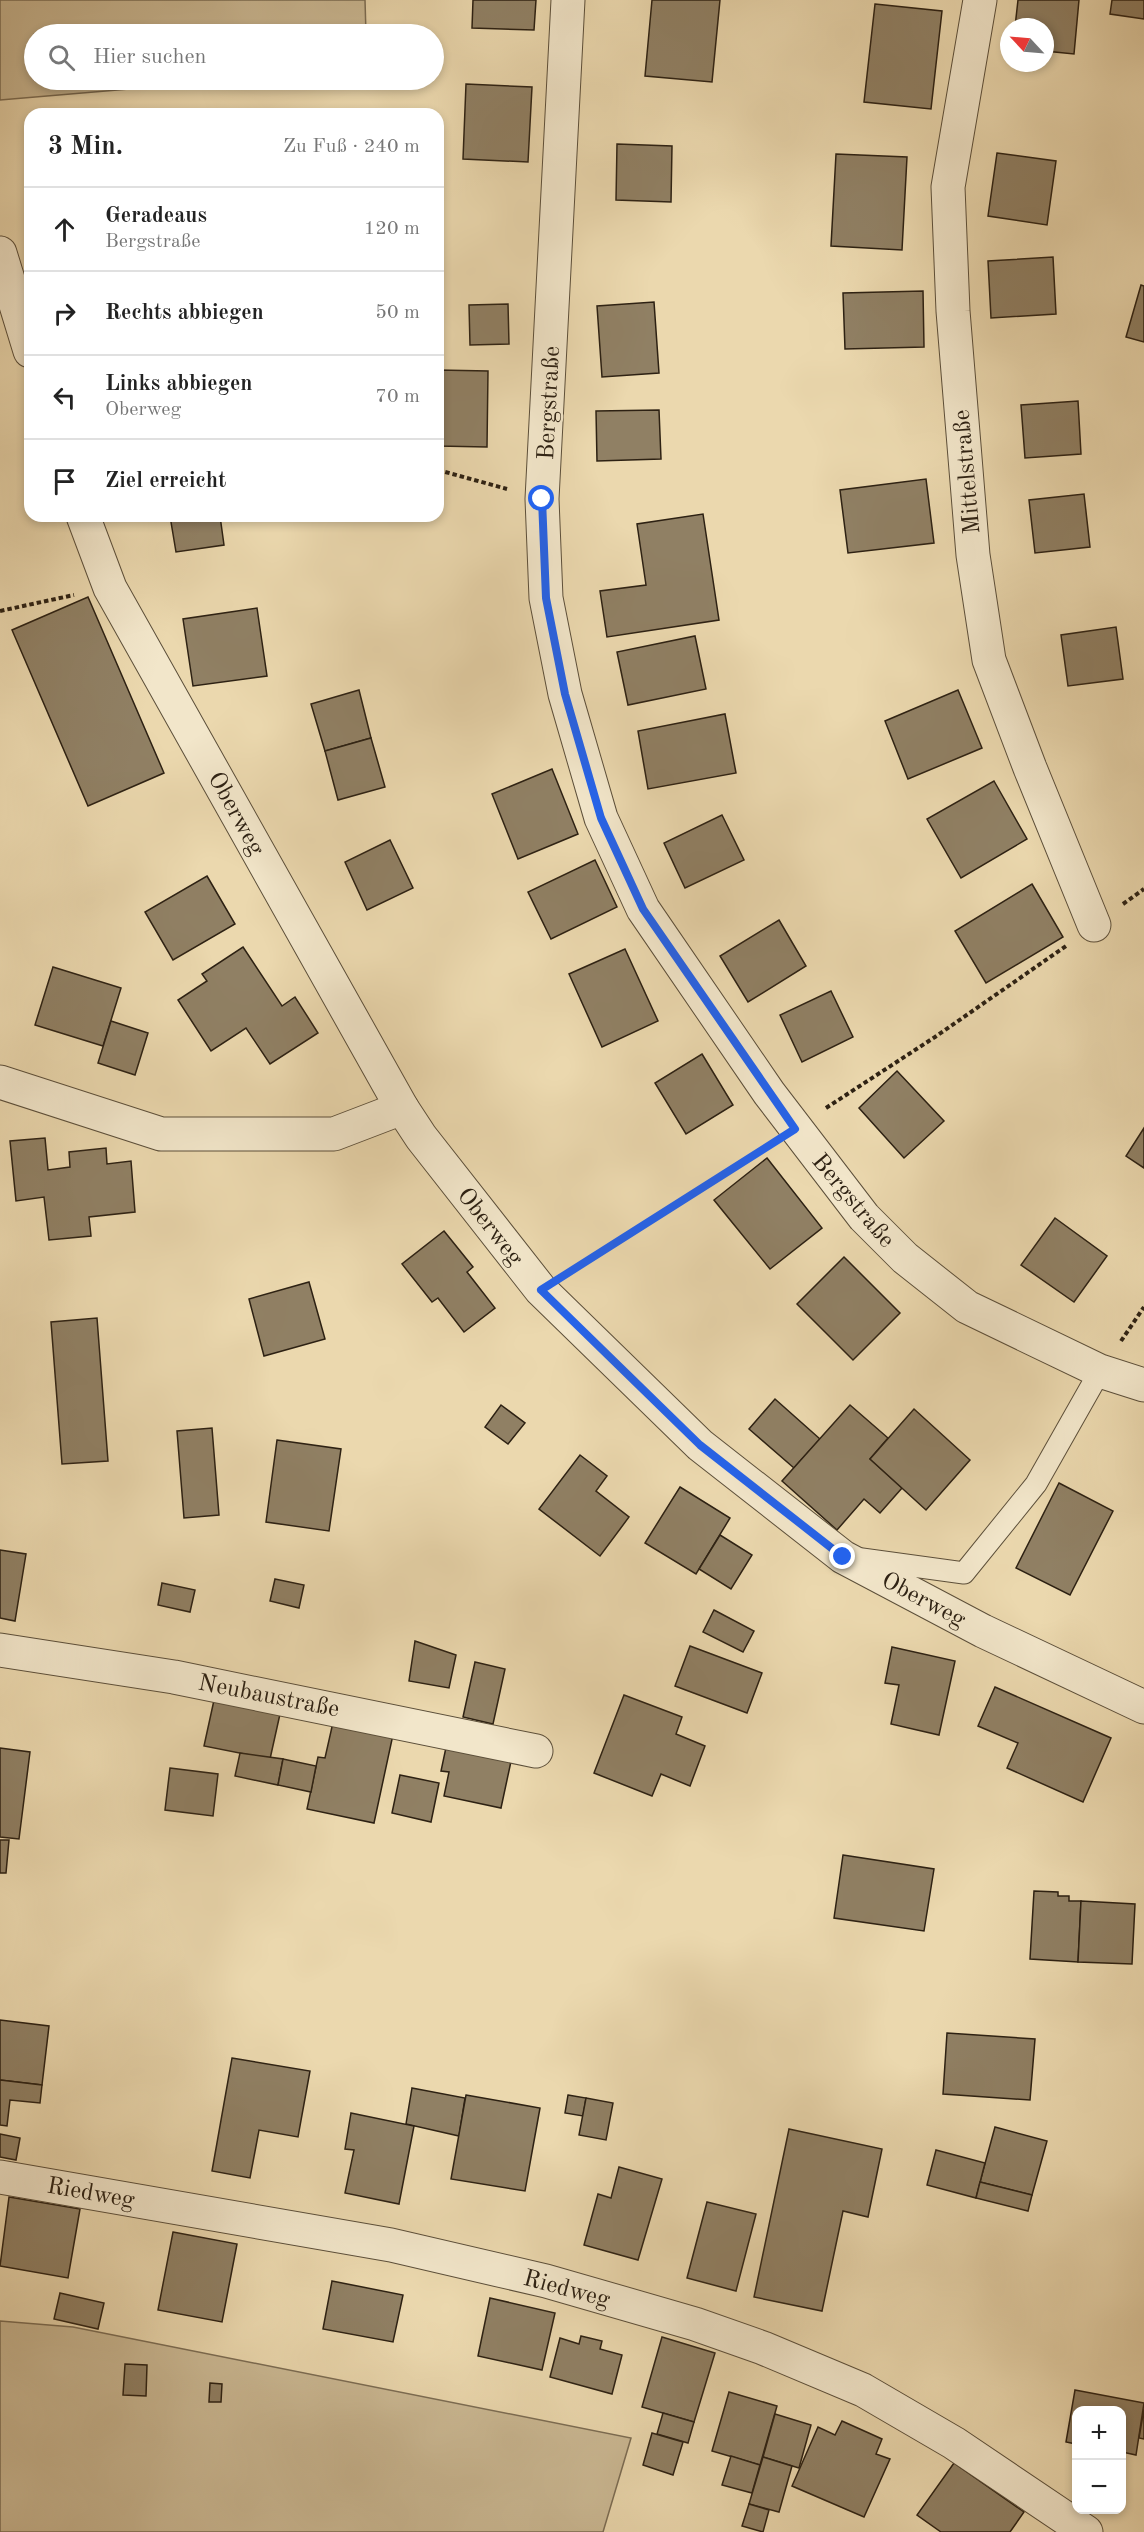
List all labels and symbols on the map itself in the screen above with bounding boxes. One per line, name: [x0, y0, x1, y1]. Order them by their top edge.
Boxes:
north arrow: [1000, 18, 1054, 72]
street label: Bergstraße: [535, 345, 565, 461]
street label: Mittelstraße: [951, 408, 985, 535]
route start: [528, 485, 554, 511]
street label: Oberweg: [203, 768, 268, 860]
street label: Bergstraße: [806, 1150, 898, 1253]
street label: Oberweg: [452, 1184, 527, 1271]
route end: [829, 1543, 855, 1569]
street label: Oberweg: [877, 1569, 969, 1633]
street label: Neubaustraße: [196, 1671, 341, 1722]
street label: Riedweg: [45, 2174, 136, 2213]
street label: Riedweg: [521, 2267, 612, 2313]

